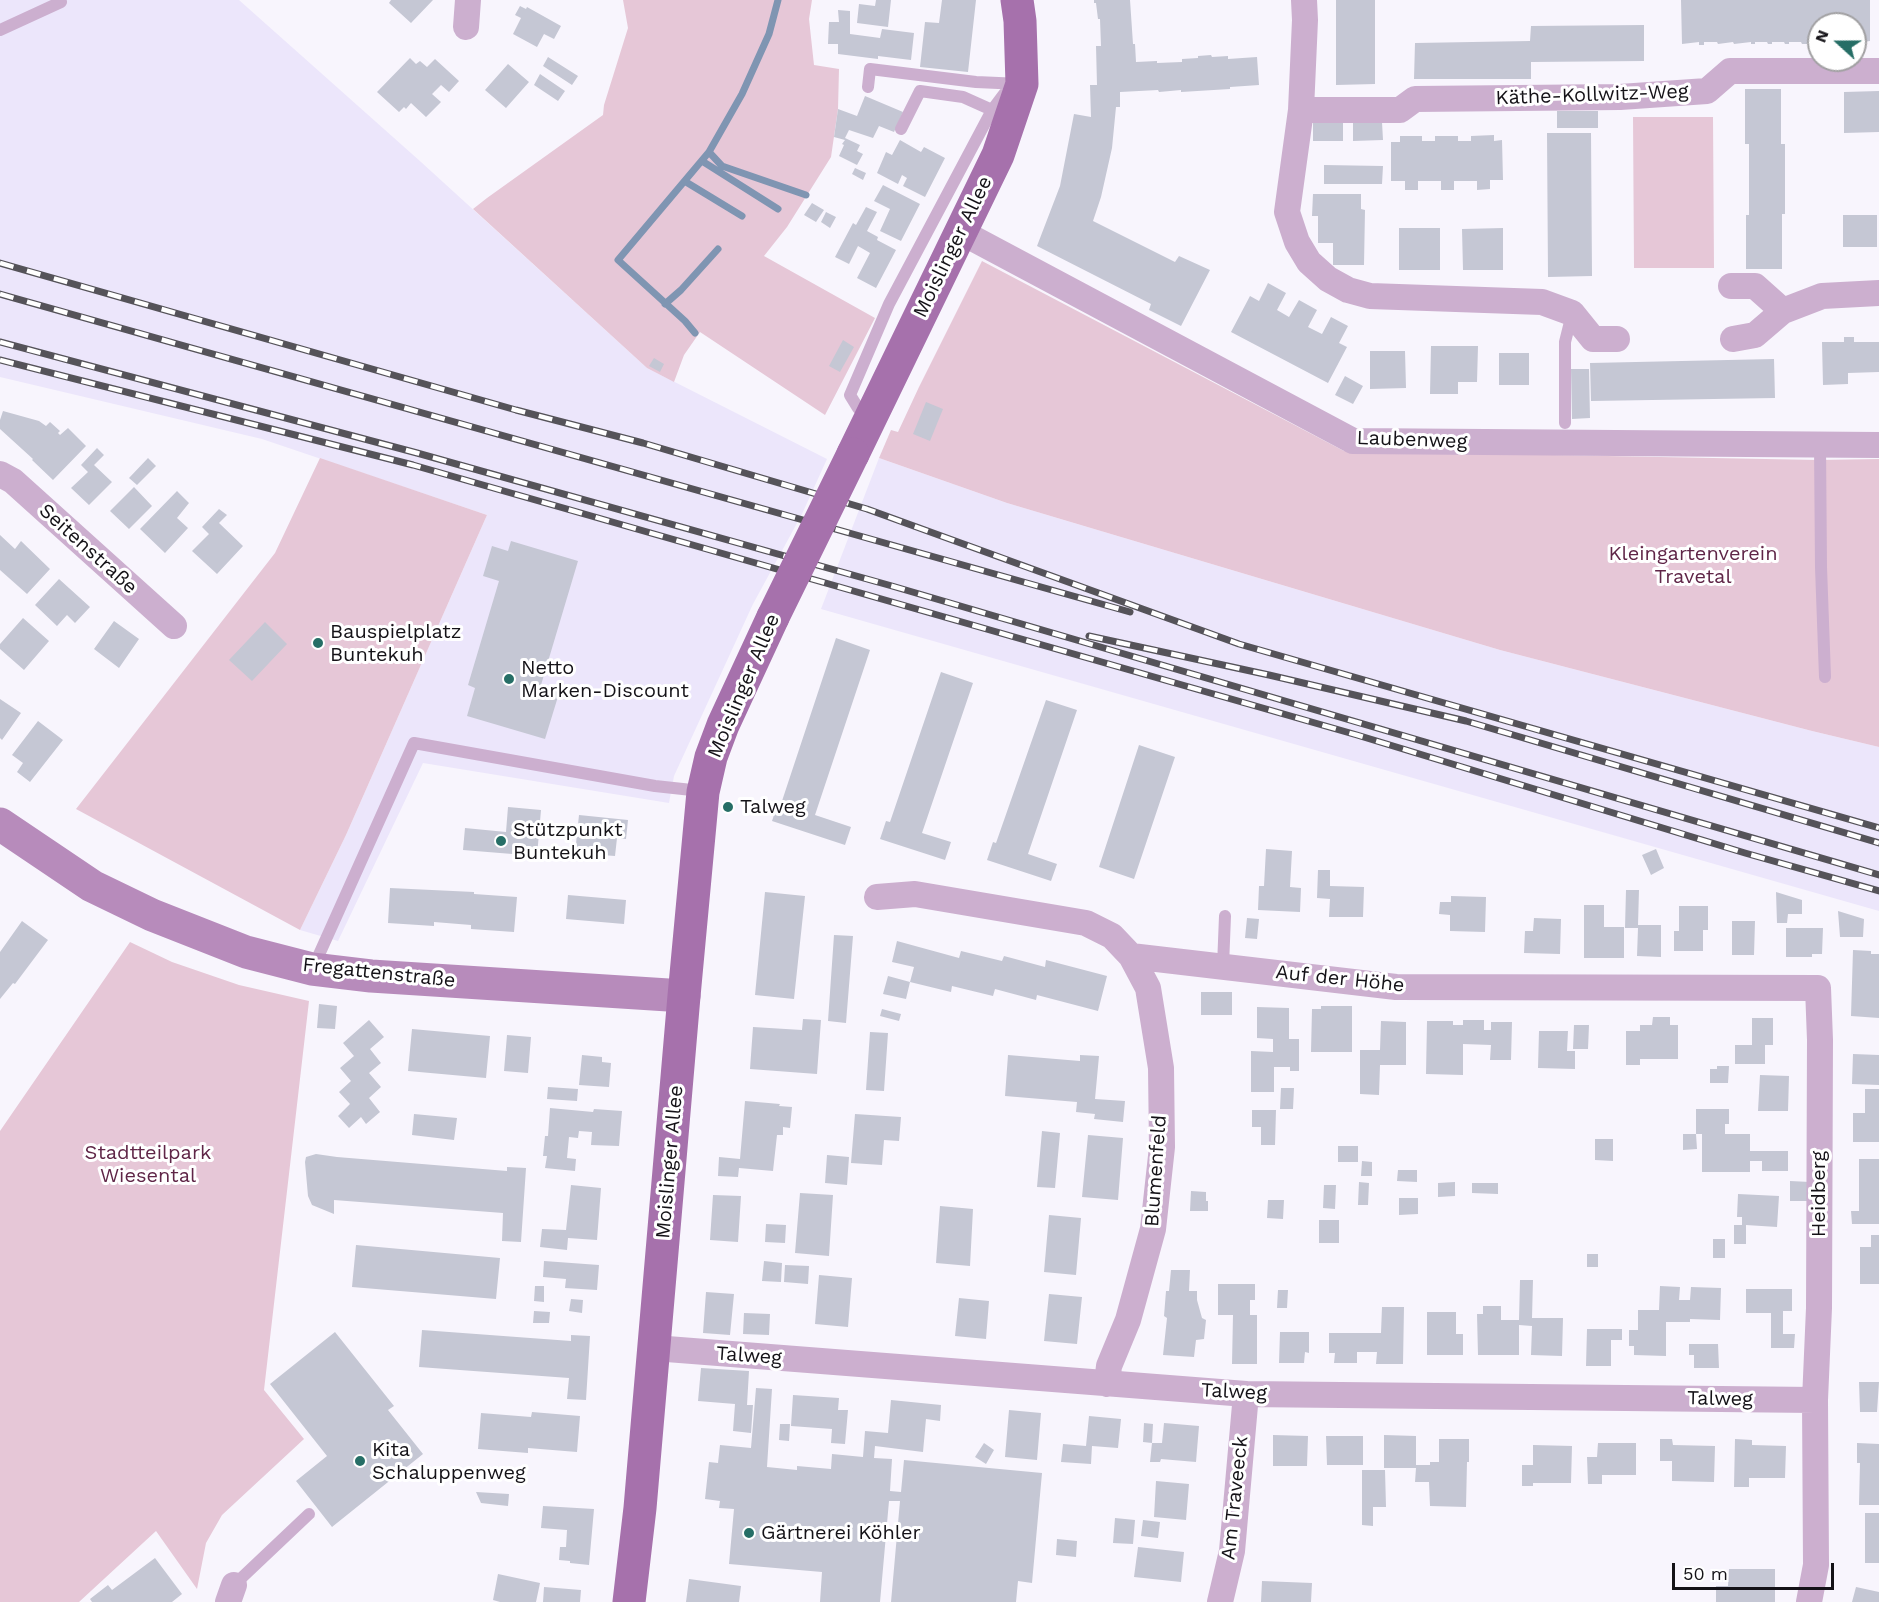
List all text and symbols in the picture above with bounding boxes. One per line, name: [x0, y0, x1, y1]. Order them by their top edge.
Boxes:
north arrow: [1807, 12, 1867, 72]
text: N: [1811, 27, 1833, 45]
street label: Käthe-Kollwitz-Weg: [1495, 80, 1689, 110]
street label: Moislinger Allee: [908, 172, 998, 322]
street label: Laubenweg: [1356, 426, 1468, 454]
street label: Seitenstraße: [34, 499, 142, 599]
park label: Kleingartenverein Travetal: [1608, 542, 1778, 589]
street label: Moislinger Allee: [703, 610, 785, 762]
place label: Bauspielplatz Buntekuh: [330, 620, 461, 667]
marker: Bauspielplatz Buntekuh: [311, 636, 325, 650]
place label: Netto Marken-Discount: [521, 656, 689, 703]
marker: Netto Marken-Discount: [502, 672, 516, 686]
place label: Talweg: [740, 795, 806, 819]
marker: Talweg: [721, 800, 735, 814]
place label: Stützpunkt Buntekuh: [513, 818, 623, 865]
marker: Stützpunkt Buntekuh: [494, 834, 508, 848]
street label: Fregattenstraße: [301, 953, 457, 993]
street label: Auf der Höhe: [1274, 960, 1406, 998]
street label: Moislinger Allee: [651, 1084, 689, 1240]
street label: Blumenfeld: [1140, 1114, 1172, 1228]
park label: Stadtteilpark Wiesental: [85, 1141, 211, 1188]
street label: Heidberg: [1807, 1151, 1831, 1237]
street label: Talweg: [715, 1342, 783, 1370]
street label: Talweg: [1201, 1378, 1267, 1406]
street label: Talweg: [1687, 1386, 1753, 1412]
street label: Am Traveeck: [1217, 1435, 1253, 1561]
place label: Kita Schaluppenweg: [372, 1438, 526, 1485]
marker: Kita Schaluppenweg: [353, 1454, 367, 1468]
place label: Gärtnerei Köhler: [761, 1521, 921, 1545]
marker: Gärtnerei Köhler: [742, 1526, 756, 1540]
scale bar: [1675, 1551, 1837, 1589]
text: 50 m: [1683, 1563, 1728, 1584]

